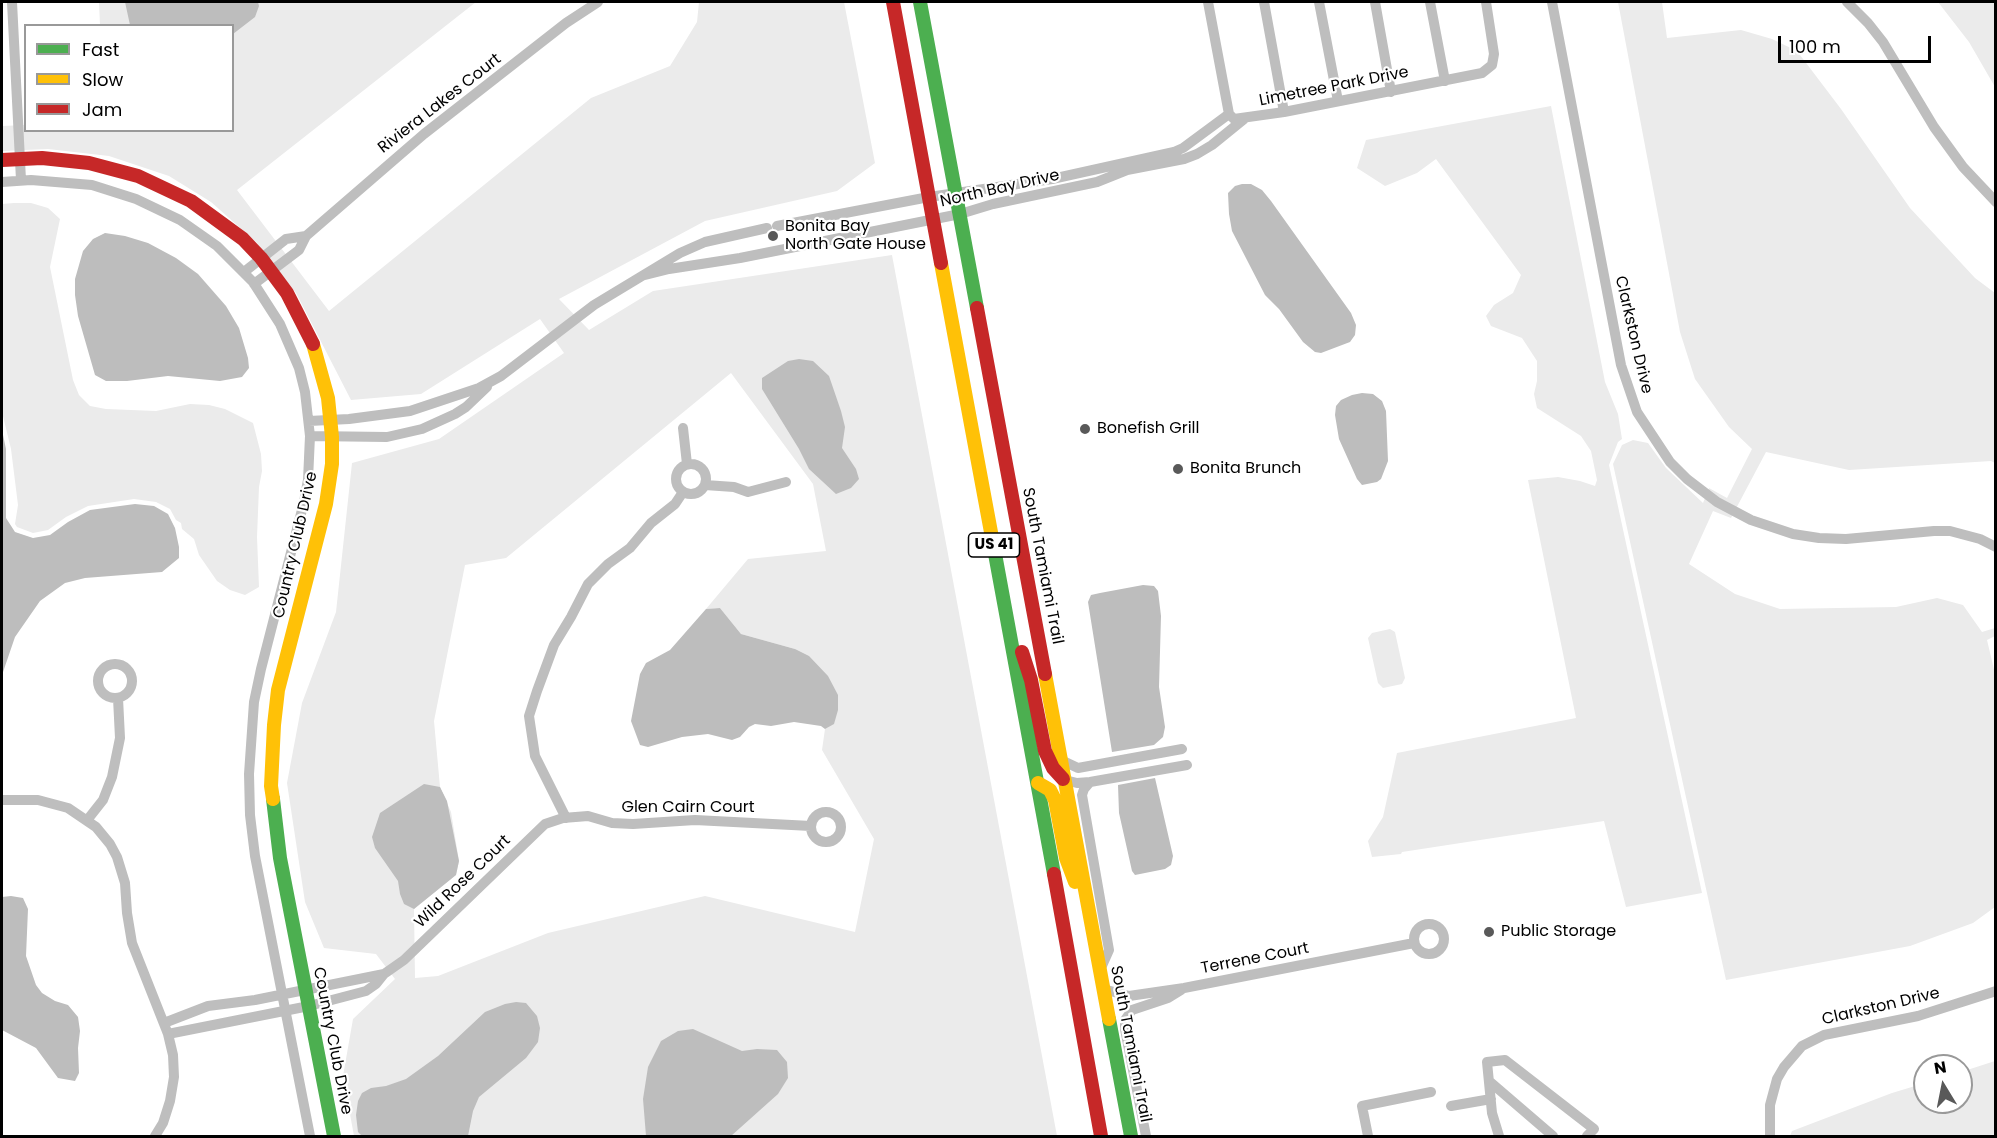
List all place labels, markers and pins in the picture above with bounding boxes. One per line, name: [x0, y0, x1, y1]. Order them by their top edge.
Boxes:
place label: Bonita Bay North Gate House: [785, 217, 926, 255]
marker: Bonita Bay North Gate House: [766, 229, 780, 243]
place label: Bonefish Grill: [1097, 419, 1199, 439]
marker: Bonefish Grill: [1078, 422, 1092, 436]
place label: Bonita Brunch: [1190, 459, 1301, 479]
marker: Bonita Brunch: [1171, 462, 1185, 476]
place label: Public Storage: [1501, 922, 1616, 942]
marker: Public Storage: [1482, 925, 1496, 939]

